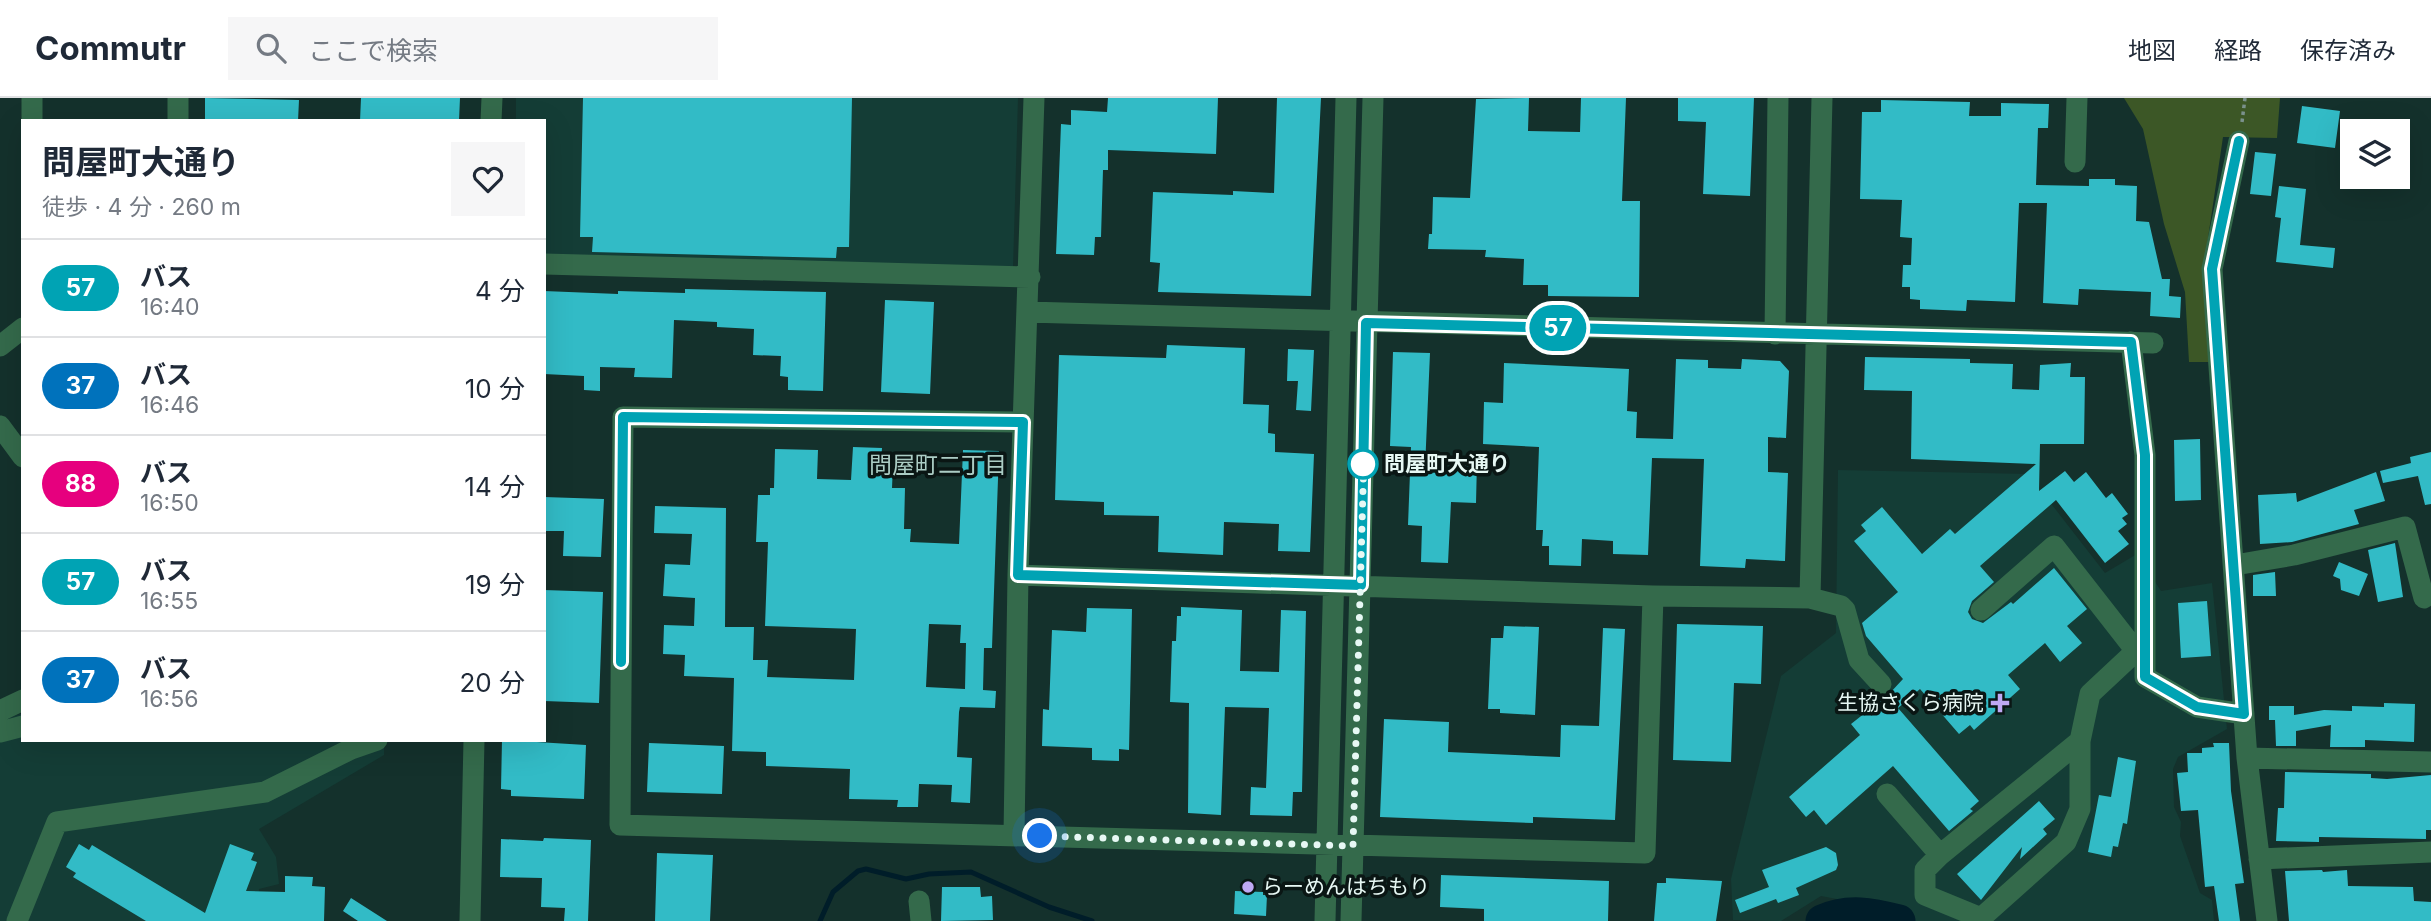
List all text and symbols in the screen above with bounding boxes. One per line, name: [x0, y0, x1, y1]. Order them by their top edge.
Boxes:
search box: [228, 17, 718, 80]
text: Commutr: [35, 28, 186, 68]
icon: search: [252, 29, 290, 67]
text: ここで検索: [308, 35, 438, 66]
text: 地図: [2128, 36, 2176, 65]
text: 経路: [2214, 36, 2262, 65]
text: 保存済み: [2300, 36, 2396, 65]
map controls: [2340, 119, 2410, 189]
button: layers: [2340, 119, 2410, 189]
text: 問屋町大通り: [42, 142, 240, 182]
button: heart: [451, 142, 525, 216]
text: 徒歩 · 4 分 · 260 m: [42, 193, 241, 221]
text: バス: [140, 261, 192, 292]
text: 57: [66, 273, 95, 302]
text: 4 分: [475, 275, 525, 306]
text: 16:40: [140, 293, 200, 321]
line badge: 57: [1526, 305, 1590, 351]
text: 57: [1543, 313, 1573, 342]
text: バス: [140, 359, 192, 390]
text: 37: [66, 371, 95, 400]
text: 10 分: [465, 373, 525, 404]
text: 16:46: [140, 391, 199, 419]
marker: 問屋町大通り: [1348, 449, 1378, 479]
district label: 問屋町二丁目: [869, 451, 1007, 479]
place label: 問屋町大通り: [1384, 451, 1510, 476]
text: バス: [140, 457, 192, 488]
text: 88: [65, 469, 96, 498]
text: 14 分: [464, 471, 525, 502]
text: 16:50: [140, 489, 199, 517]
text: バス: [140, 555, 192, 586]
text: 57: [66, 567, 95, 596]
text: 19 分: [465, 569, 525, 600]
text: 16:55: [140, 587, 198, 615]
text: バス: [140, 653, 192, 684]
text: 37: [66, 665, 95, 694]
text: 20 分: [459, 667, 525, 698]
text: 16:56: [140, 685, 199, 713]
place label: 生協さくら病院: [1837, 690, 1984, 715]
marker: 生協さくら病院: [1990, 693, 2010, 713]
your location: [1022, 818, 1057, 853]
place label: らーめんはちもり: [1262, 874, 1430, 899]
marker: らーめんはちもり: [1240, 879, 1256, 895]

